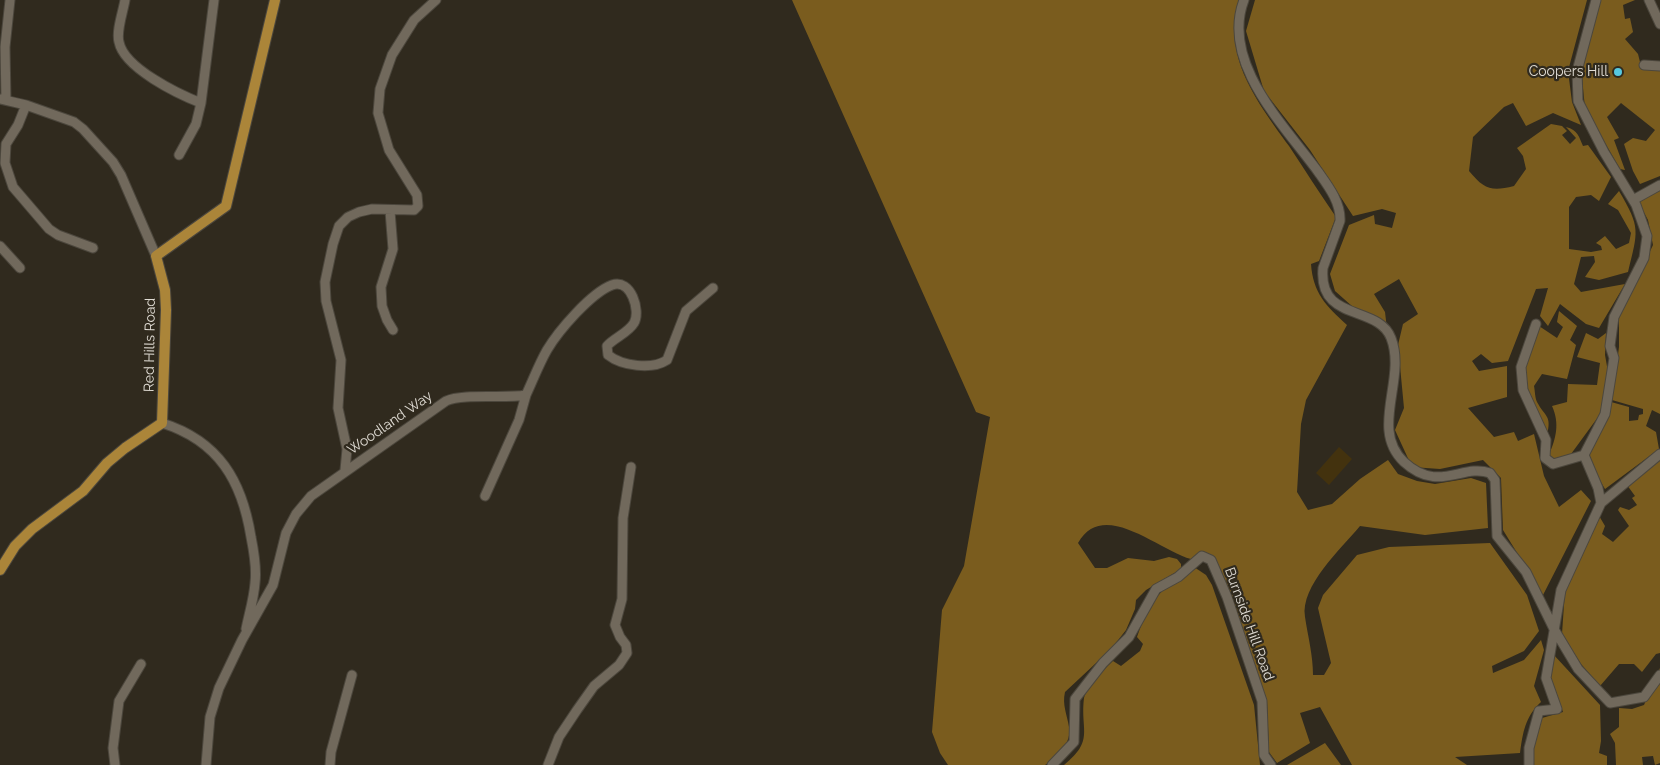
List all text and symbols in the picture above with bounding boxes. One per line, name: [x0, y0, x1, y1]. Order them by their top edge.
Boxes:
place label: Coopers Hill: [1529, 64, 1608, 80]
marker: Coopers Hill: [1612, 66, 1624, 78]
street label: Red Hills Road: [141, 298, 159, 392]
street label: Woodland Way: [344, 387, 436, 459]
street label: Burnside Hill Road: [1221, 565, 1277, 683]

